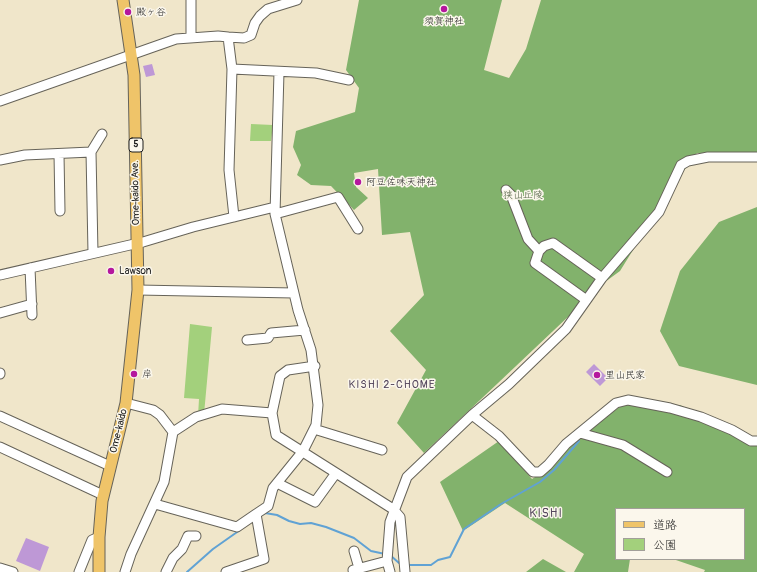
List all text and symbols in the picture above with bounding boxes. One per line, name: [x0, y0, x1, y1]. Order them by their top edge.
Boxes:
marker: 須賀神社: [439, 4, 449, 14]
place label: 殿ヶ谷: [136, 6, 166, 18]
marker: 殿ヶ谷: [123, 7, 133, 17]
place label: 須賀神社: [424, 15, 464, 27]
road number: 5: [129, 138, 143, 152]
street label: Ome-kaido Ave.: [129, 161, 143, 225]
place label: 阿豆佐味天神社: [366, 176, 436, 188]
marker: 阿豆佐味天神社: [353, 177, 363, 187]
park label: 狭山丘陵: [503, 189, 543, 201]
place label: Lawson: [119, 265, 151, 277]
marker: Lawson: [106, 266, 116, 276]
place label: 岸: [142, 368, 152, 380]
marker: 岸: [129, 369, 139, 379]
place label: 里山民家: [605, 369, 645, 381]
marker: 里山民家: [592, 370, 602, 380]
district label: KISHI 2-CHOME: [349, 378, 435, 392]
street label: Ome-kaido: [108, 408, 130, 454]
district label: KISHI: [529, 507, 563, 521]
legend: [615, 508, 745, 560]
text: 道路: [653, 518, 677, 533]
text: 公園: [653, 538, 677, 553]

